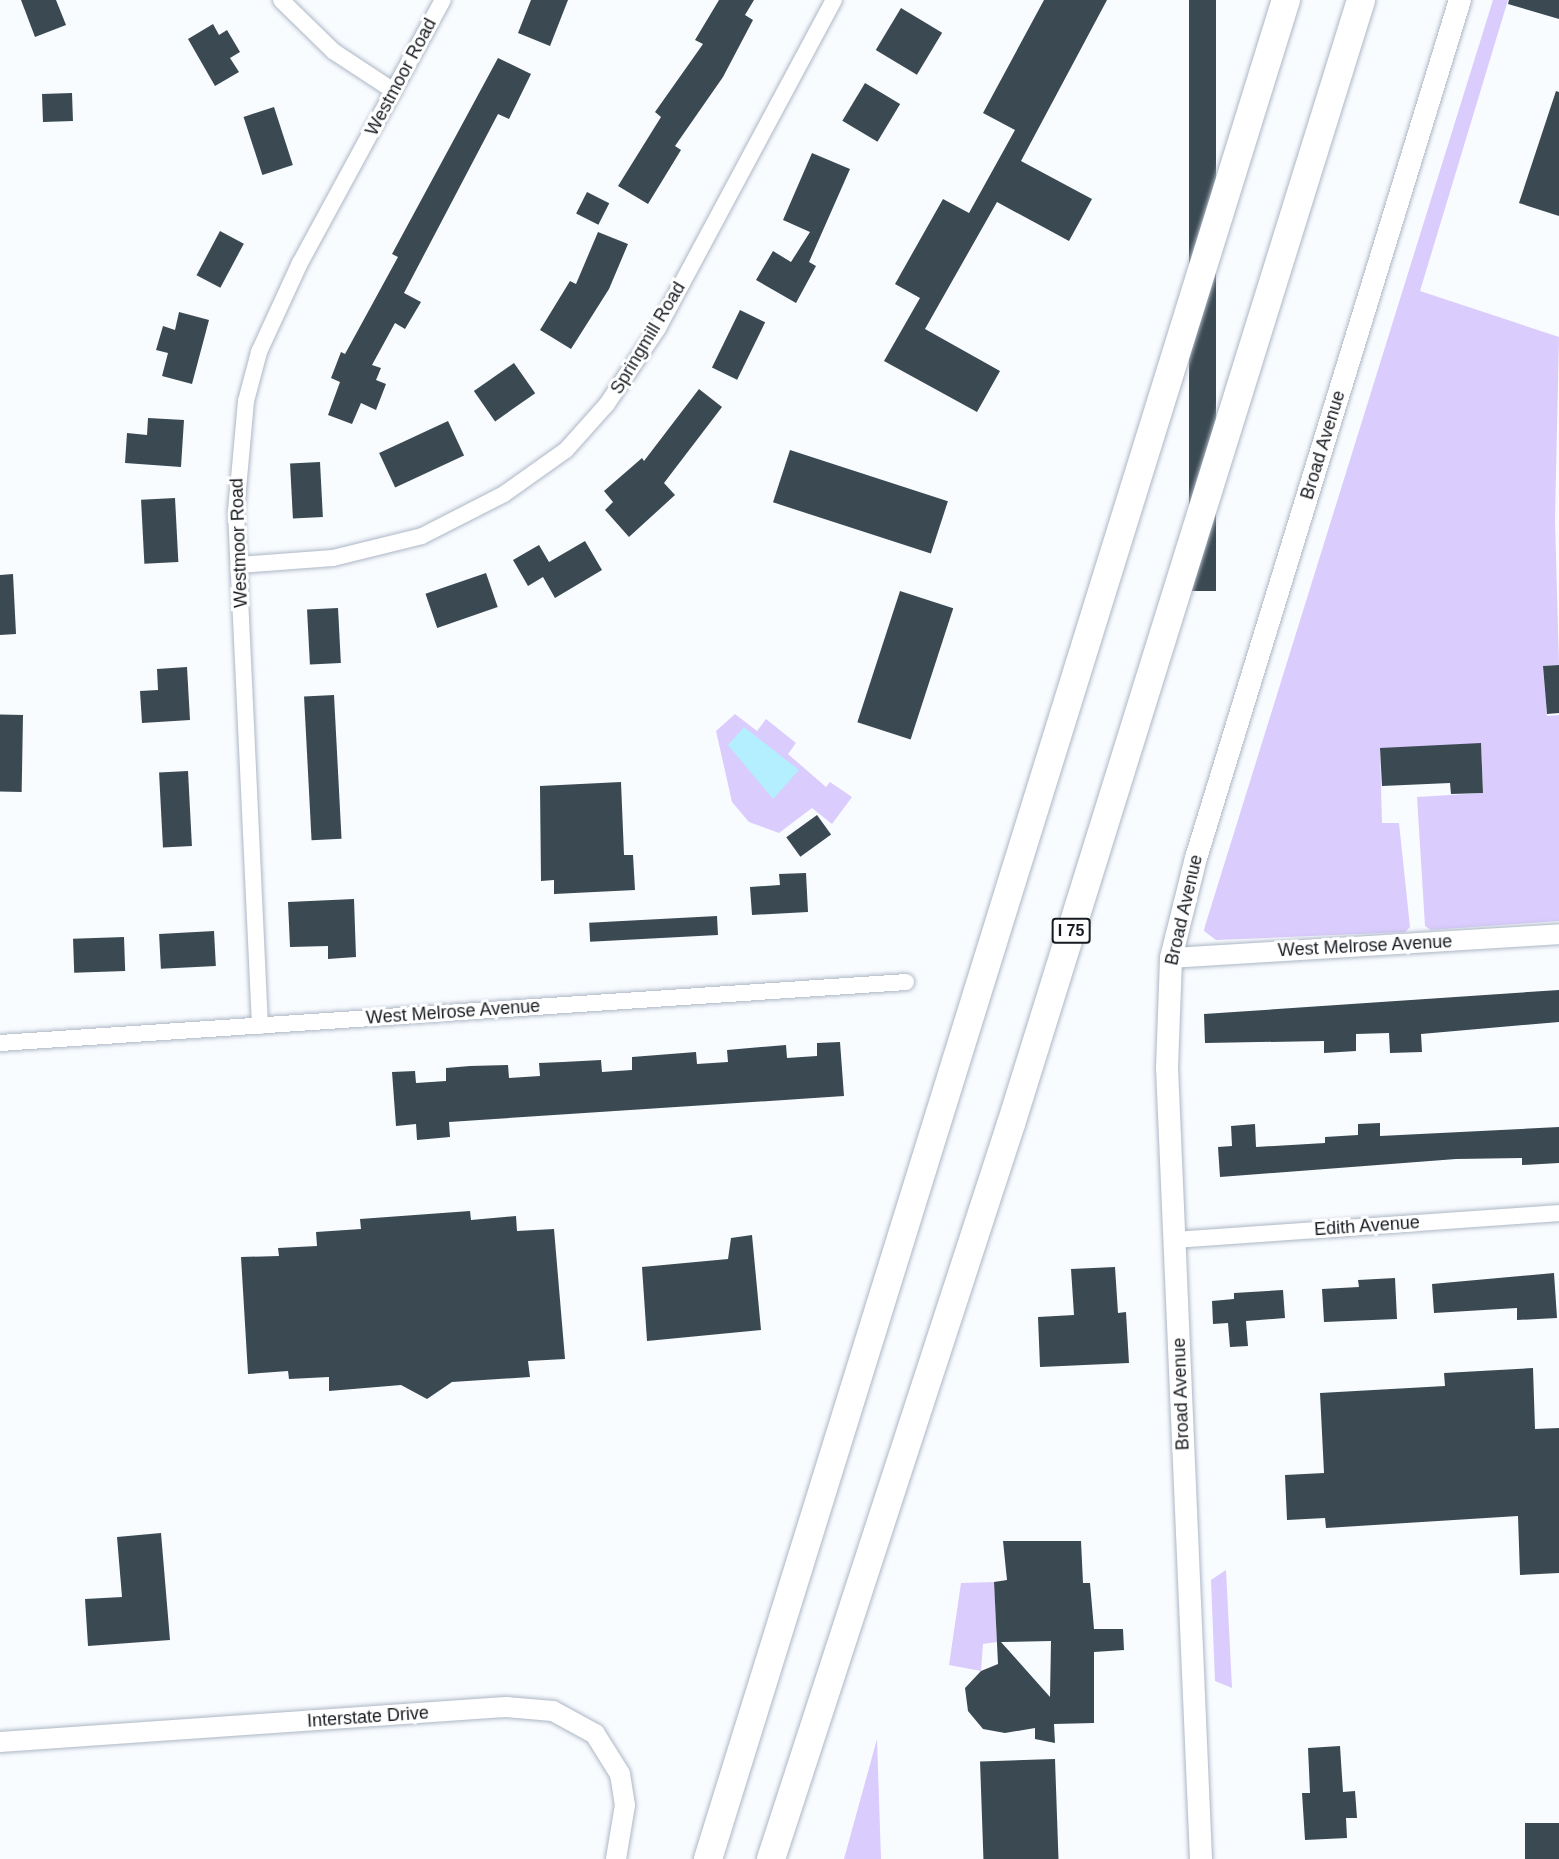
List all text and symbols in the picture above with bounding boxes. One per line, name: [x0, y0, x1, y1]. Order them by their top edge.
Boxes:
street label: Westmoor Road: [361, 15, 441, 139]
street label: Springmill Road: [606, 278, 690, 398]
street label: Broad Avenue: [1296, 387, 1350, 503]
street label: Westmoor Road: [226, 478, 252, 608]
street label: Broad Avenue: [1161, 852, 1207, 968]
road number: I 75: [1052, 918, 1090, 944]
street label: West Melrose Avenue: [1277, 931, 1453, 961]
street label: West Melrose Avenue: [365, 995, 541, 1029]
street label: Edith Avenue: [1313, 1212, 1421, 1240]
street label: Broad Avenue: [1168, 1337, 1194, 1451]
street label: Interstate Drive: [306, 1702, 430, 1732]

